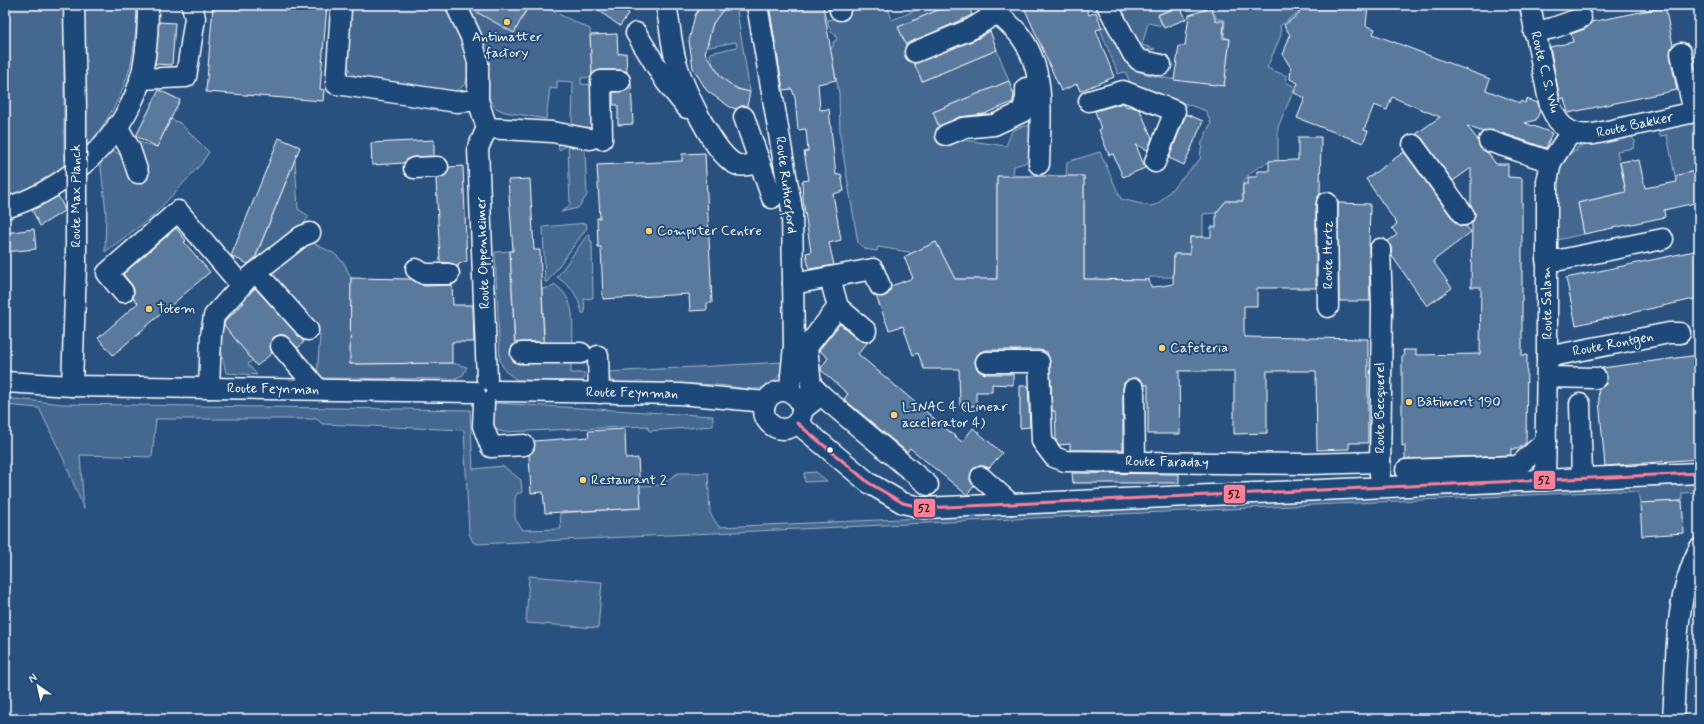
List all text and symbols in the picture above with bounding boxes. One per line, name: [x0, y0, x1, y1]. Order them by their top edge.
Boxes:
marker: Antimatter factory: [502, 17, 512, 27]
place label: Antimatter factory: [472, 28, 542, 62]
street label: Route C. S. Wu: [1526, 29, 1564, 115]
street label: Route Bakker: [1595, 108, 1676, 142]
street label: Route Rutherford: [769, 135, 801, 235]
street label: Route Max Planck: [67, 144, 85, 248]
street label: Route Oppenheimer: [472, 196, 494, 310]
street label: Route Hertz: [1319, 221, 1337, 289]
place label: Computer Centre: [657, 222, 762, 240]
marker: Computer Centre: [644, 226, 654, 236]
street label: Route Salam: [1537, 266, 1557, 340]
place label: Totem: [157, 300, 195, 318]
marker: Totem: [144, 304, 154, 314]
street label: Route Rontgen: [1571, 327, 1655, 362]
place label: Cafeteria: [1170, 339, 1228, 357]
marker: Cafeteria: [1157, 343, 1167, 353]
street label: Route Becquerel: [1371, 362, 1389, 454]
street label: Route Feynman: [227, 379, 319, 399]
street label: Route Feynman: [586, 383, 678, 403]
place label: Bâtiment 190: [1417, 393, 1501, 411]
marker: Bâtiment 190: [1404, 397, 1414, 407]
place label: LINAC 4 (Linear accelerator 4): [902, 398, 1008, 432]
marker: LINAC 4 (Linear accelerator 4): [889, 410, 899, 420]
unlabelled marker: [825, 445, 835, 455]
street label: Route Faraday: [1125, 452, 1209, 472]
line badge: 52: [1533, 470, 1556, 490]
place label: Restaurant 2: [591, 471, 667, 489]
text: 52: [1538, 474, 1550, 488]
marker: Restaurant 2: [578, 475, 588, 485]
line badge: 52: [1223, 484, 1246, 504]
text: 52: [1228, 488, 1240, 502]
line badge: 52: [913, 498, 936, 518]
text: 52: [918, 502, 930, 516]
north arrow: [18, 666, 58, 706]
text: N: [26, 671, 40, 686]

